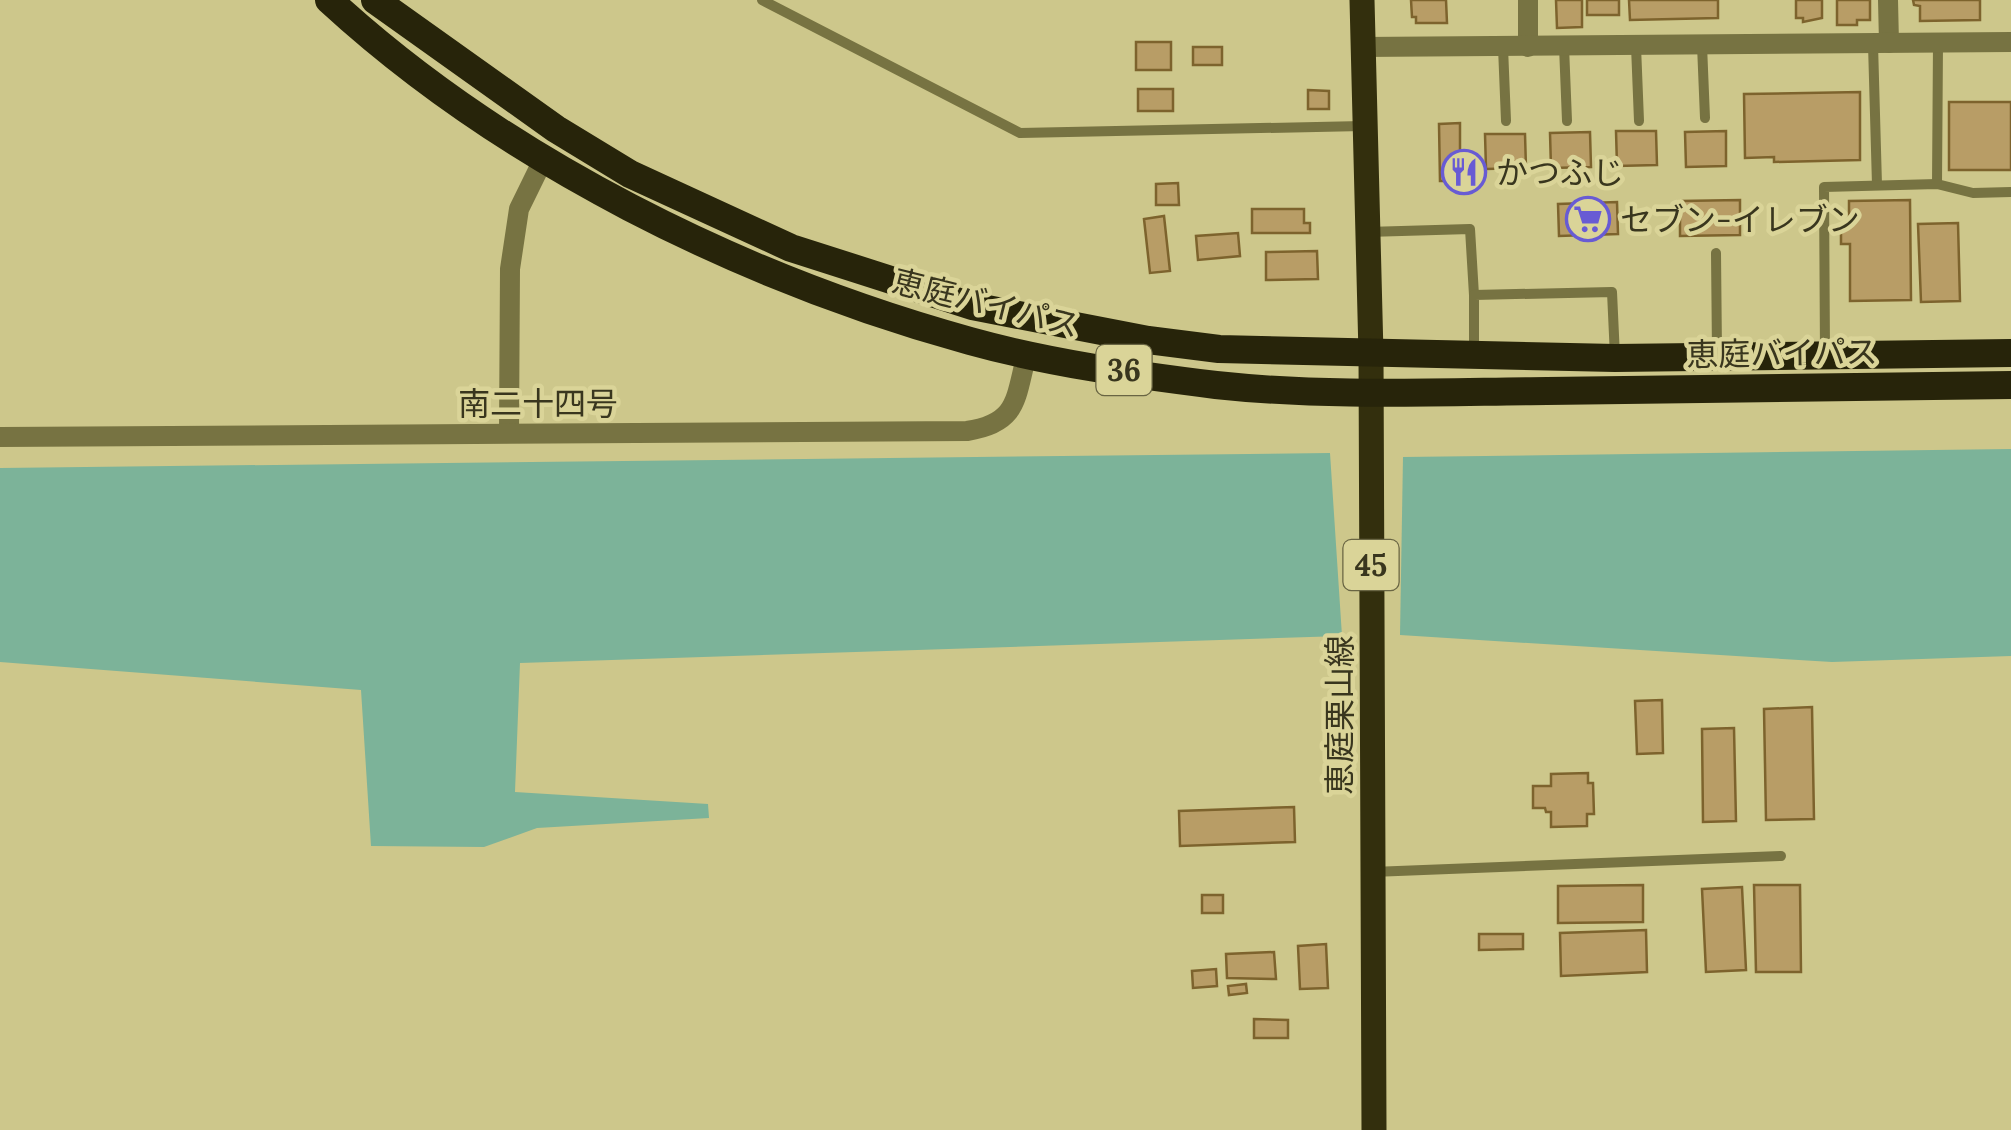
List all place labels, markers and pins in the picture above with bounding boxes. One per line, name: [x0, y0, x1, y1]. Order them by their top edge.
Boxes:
restaurant icon: かつふじ: [1441, 149, 1487, 195]
place label: かつふじ: [1496, 152, 1624, 193]
supermarket icon: セブン-イレブン: [1565, 196, 1611, 242]
place label: セブン-イレブン: [1620, 199, 1860, 240]

